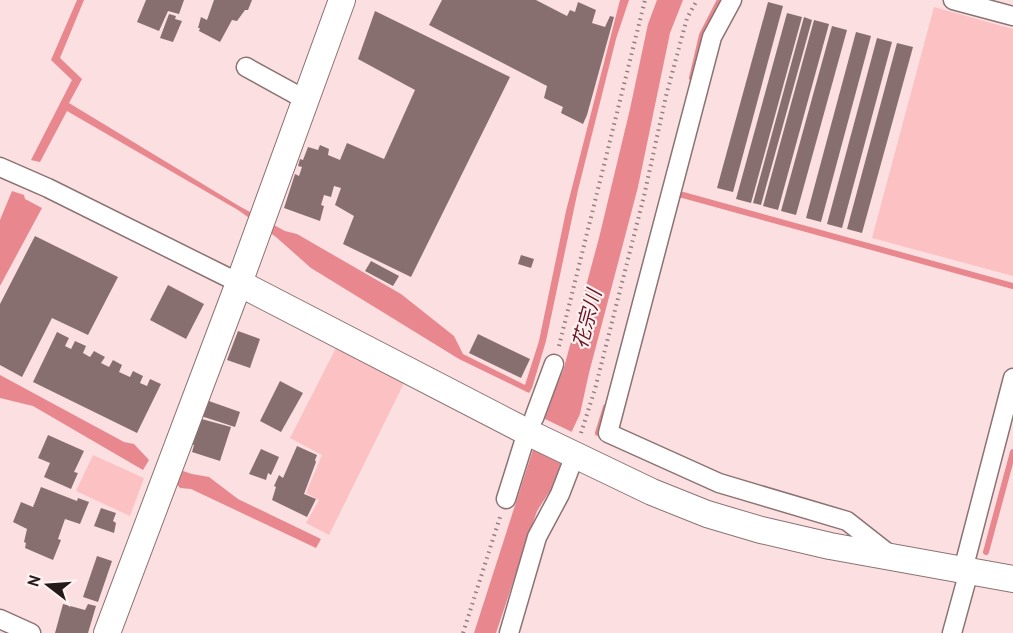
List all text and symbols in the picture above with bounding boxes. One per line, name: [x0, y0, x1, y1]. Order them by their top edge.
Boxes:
water label: 花宗川: [567, 285, 608, 351]
north arrow: [18, 555, 78, 615]
text: N: [23, 573, 45, 589]

